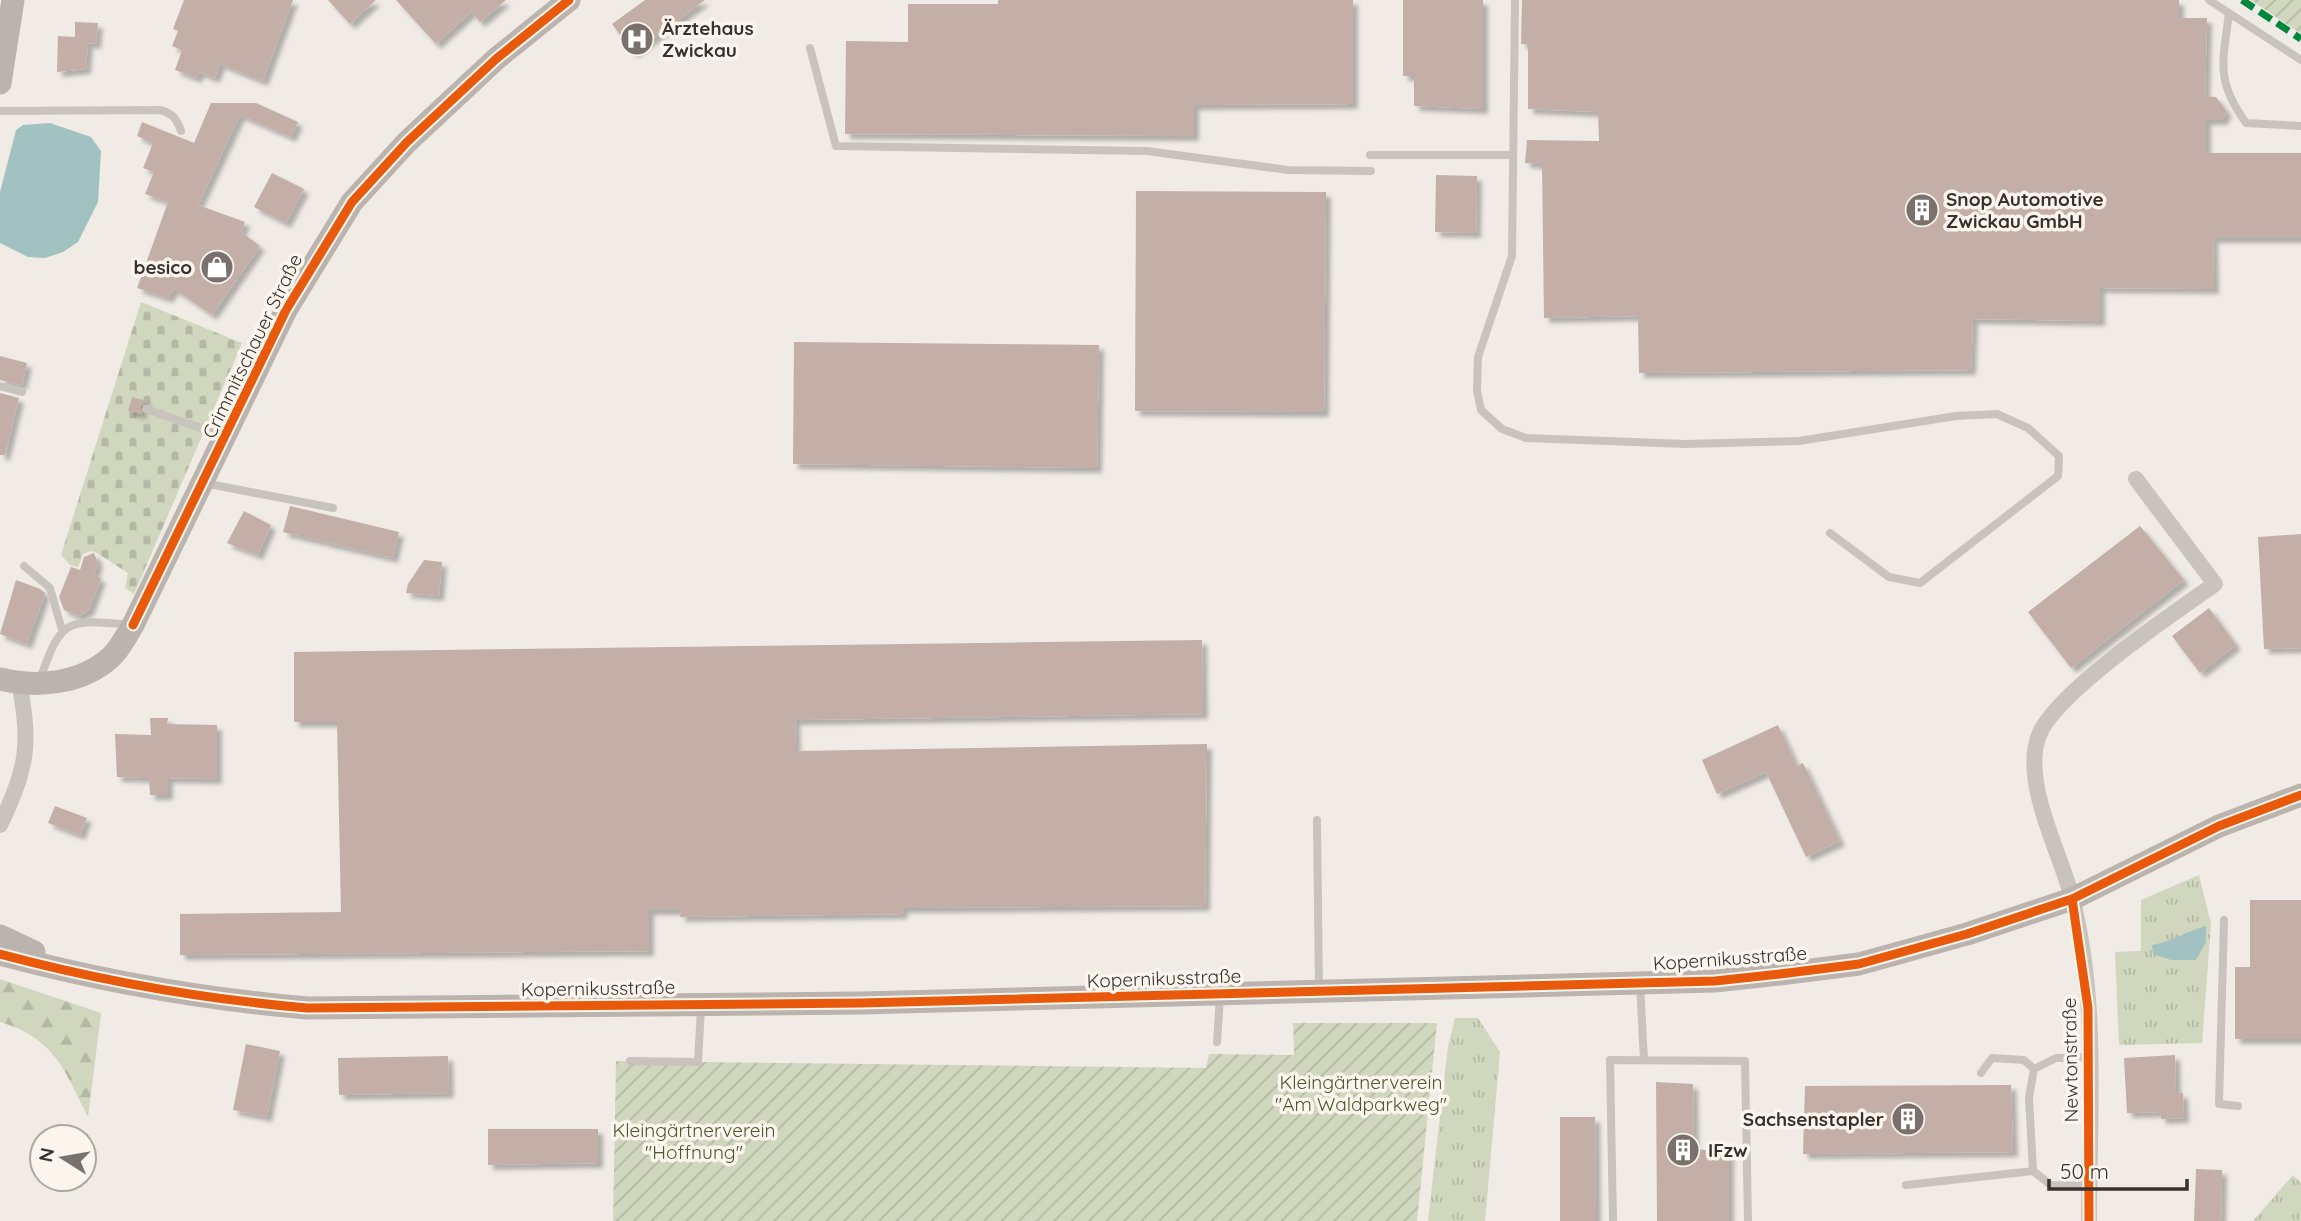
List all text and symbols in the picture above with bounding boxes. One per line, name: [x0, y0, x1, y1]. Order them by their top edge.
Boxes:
place label: Ärztehaus Zwickau: [662, 16, 754, 62]
hospital icon: Ärztehaus Zwickau: [618, 20, 656, 58]
place label: Snop Automotive Zwickau GmbH: [1946, 187, 2104, 233]
building icon: Snop Automotive Zwickau GmbH: [1903, 191, 1941, 229]
shop icon: besico: [198, 248, 236, 286]
street label: Crimmitschauer Straße: [197, 250, 307, 442]
place label: besico: [133, 255, 192, 279]
street label: Kopernikusstraße: [1652, 941, 1808, 975]
street label: Kopernikusstraße: [1086, 963, 1242, 993]
street label: Kopernikusstraße: [521, 975, 675, 1001]
street label: Newtonstraße: [2057, 997, 2083, 1123]
park label: Kleingärtnerverein "Am Waldparkweg": [1275, 1070, 1447, 1116]
building icon: Sachsenstapler: [1889, 1100, 1927, 1138]
place label: Sachsenstapler: [1743, 1107, 1884, 1131]
park label: Kleingärtnerverein "Hoffnung": [612, 1118, 776, 1164]
north arrow: [28, 1123, 98, 1193]
building icon: IFzw: [1664, 1131, 1702, 1169]
place label: IFzw: [1708, 1138, 1748, 1162]
text: N: [33, 1146, 59, 1164]
scale bar: [2049, 1148, 2187, 1192]
text: 50 m: [2060, 1158, 2109, 1184]

